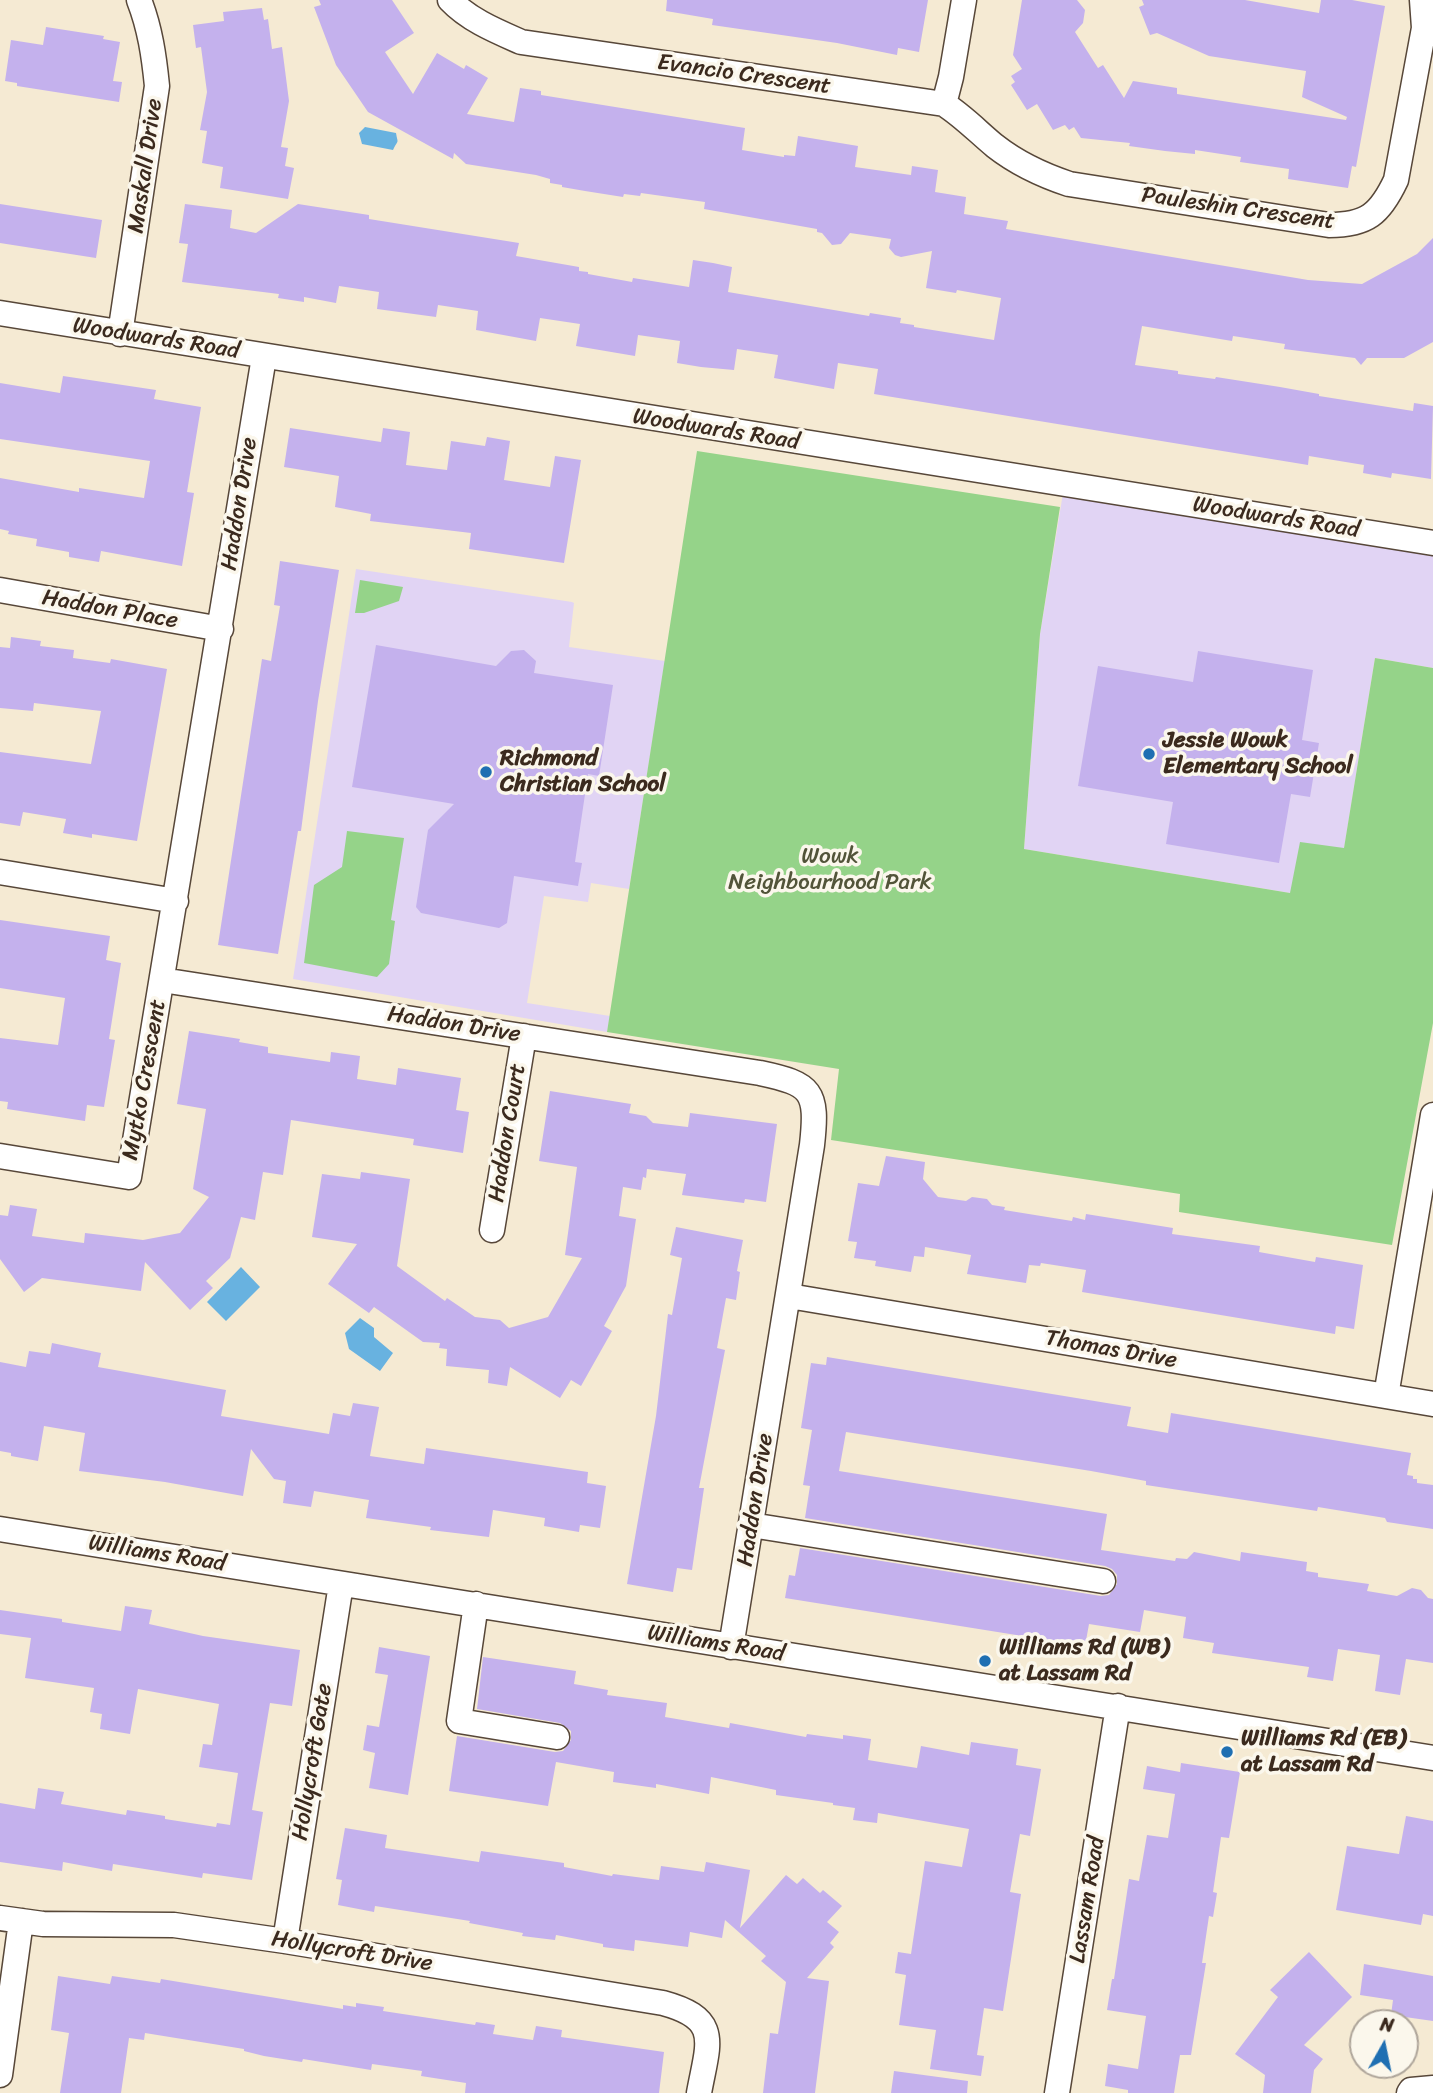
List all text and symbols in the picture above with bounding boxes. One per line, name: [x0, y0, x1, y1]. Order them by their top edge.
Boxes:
street label: Evancio Crescent: [656, 49, 832, 101]
street label: Maskall Drive: [123, 97, 169, 235]
street label: Pauleshin Crescent: [1140, 182, 1336, 236]
street label: Woodwards Road: [71, 312, 241, 366]
street label: Woodwards Road: [631, 403, 801, 457]
street label: Haddon Drive: [216, 436, 264, 572]
street label: Woodwards Road: [1191, 491, 1361, 545]
street label: Haddon Place: [40, 584, 180, 636]
place label: Jessie Wowk Elementary School: [1163, 727, 1353, 781]
place label: Richmond Christian School: [500, 745, 666, 799]
marker: Jessie Wowk Elementary School: [1141, 746, 1157, 762]
marker: Richmond Christian School: [478, 764, 494, 780]
park label: Wowk Neighbourhood Park: [728, 843, 932, 897]
street label: Mytko Crescent: [117, 998, 173, 1162]
street label: Haddon Drive: [386, 1001, 522, 1049]
street label: Haddon Court: [483, 1062, 533, 1204]
street label: Thomas Drive: [1043, 1325, 1179, 1375]
street label: Haddon Drive: [732, 1432, 780, 1568]
street label: Williams Road: [86, 1530, 228, 1578]
street label: Williams Road: [645, 1620, 787, 1668]
place label: Williams Rd (WB) at Lassam Rd: [999, 1634, 1169, 1688]
marker: Williams Rd (WB) at Lassam Rd: [977, 1653, 993, 1669]
street label: Hollycroft Gate: [287, 1682, 339, 1842]
place label: Williams Rd (EB) at Lassam Rd: [1241, 1725, 1406, 1779]
marker: Williams Rd (EB) at Lassam Rd: [1219, 1744, 1235, 1760]
street label: Lassam Road: [1064, 1835, 1112, 1965]
street label: Hollycroft Drive: [269, 1926, 435, 1978]
text: N: [1378, 2007, 1396, 2042]
north arrow: [1349, 2009, 1419, 2079]

